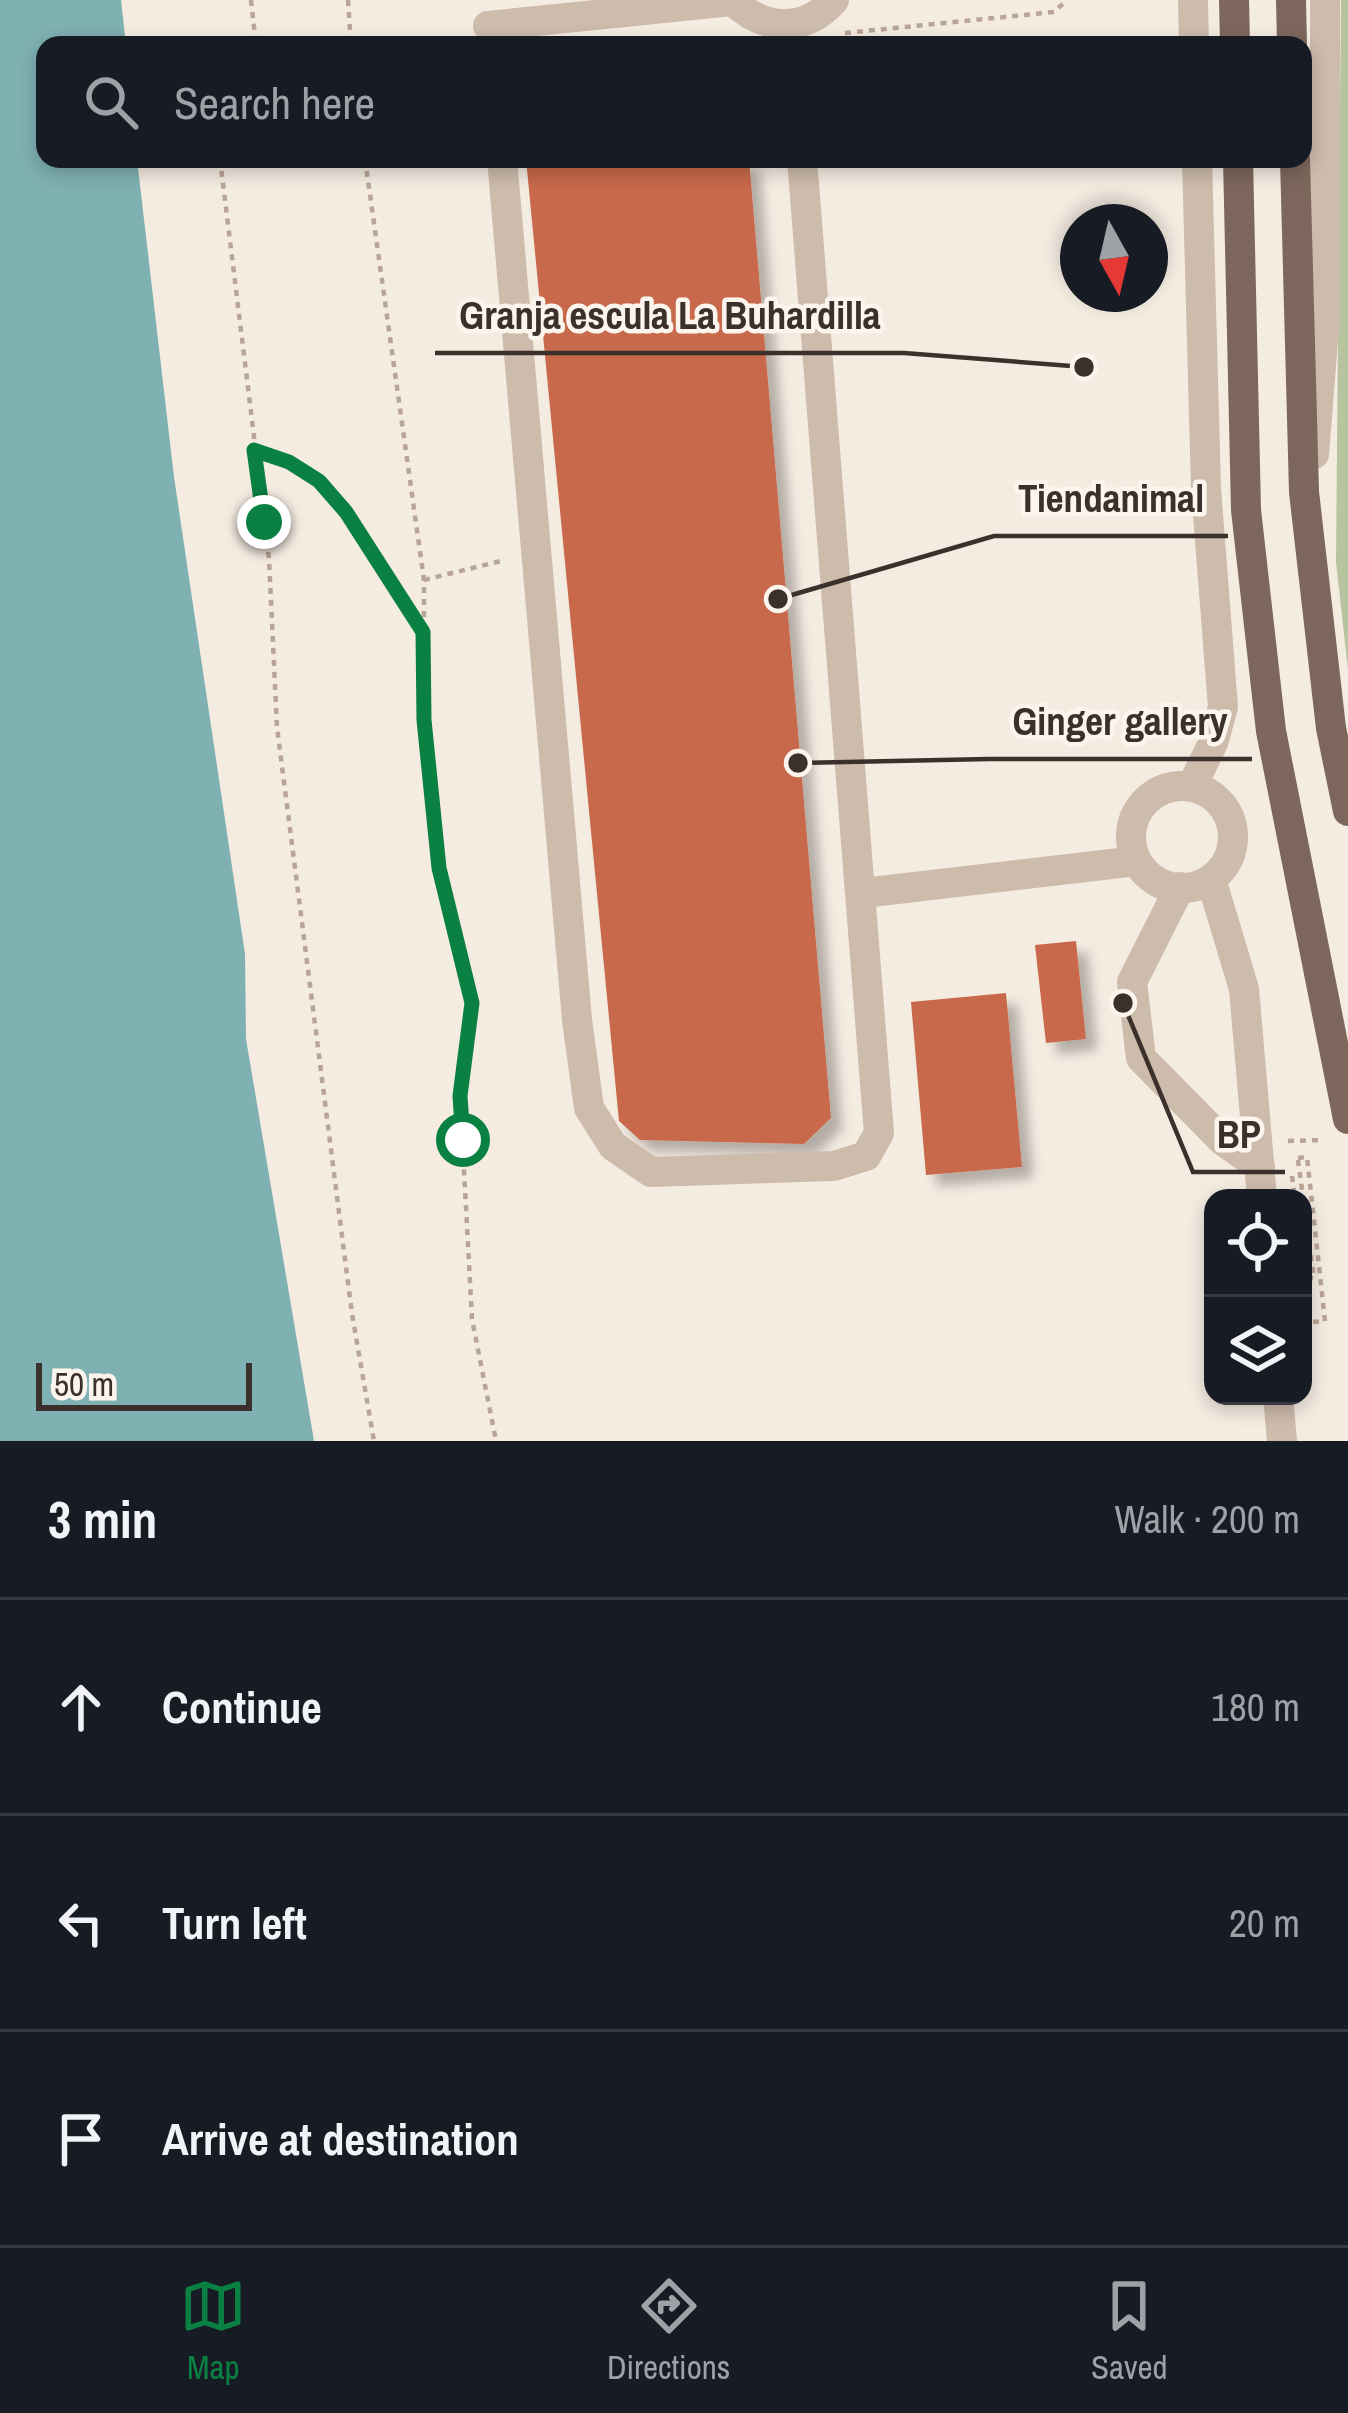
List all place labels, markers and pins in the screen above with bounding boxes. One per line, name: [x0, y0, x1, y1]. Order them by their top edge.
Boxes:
callout: Granja escula La Buhardilla: [435, 278, 904, 353]
callout: Tiendanimal: [994, 461, 1228, 536]
callout: Ginger gallery: [989, 684, 1252, 759]
callout: BP: [1193, 1097, 1285, 1172]

